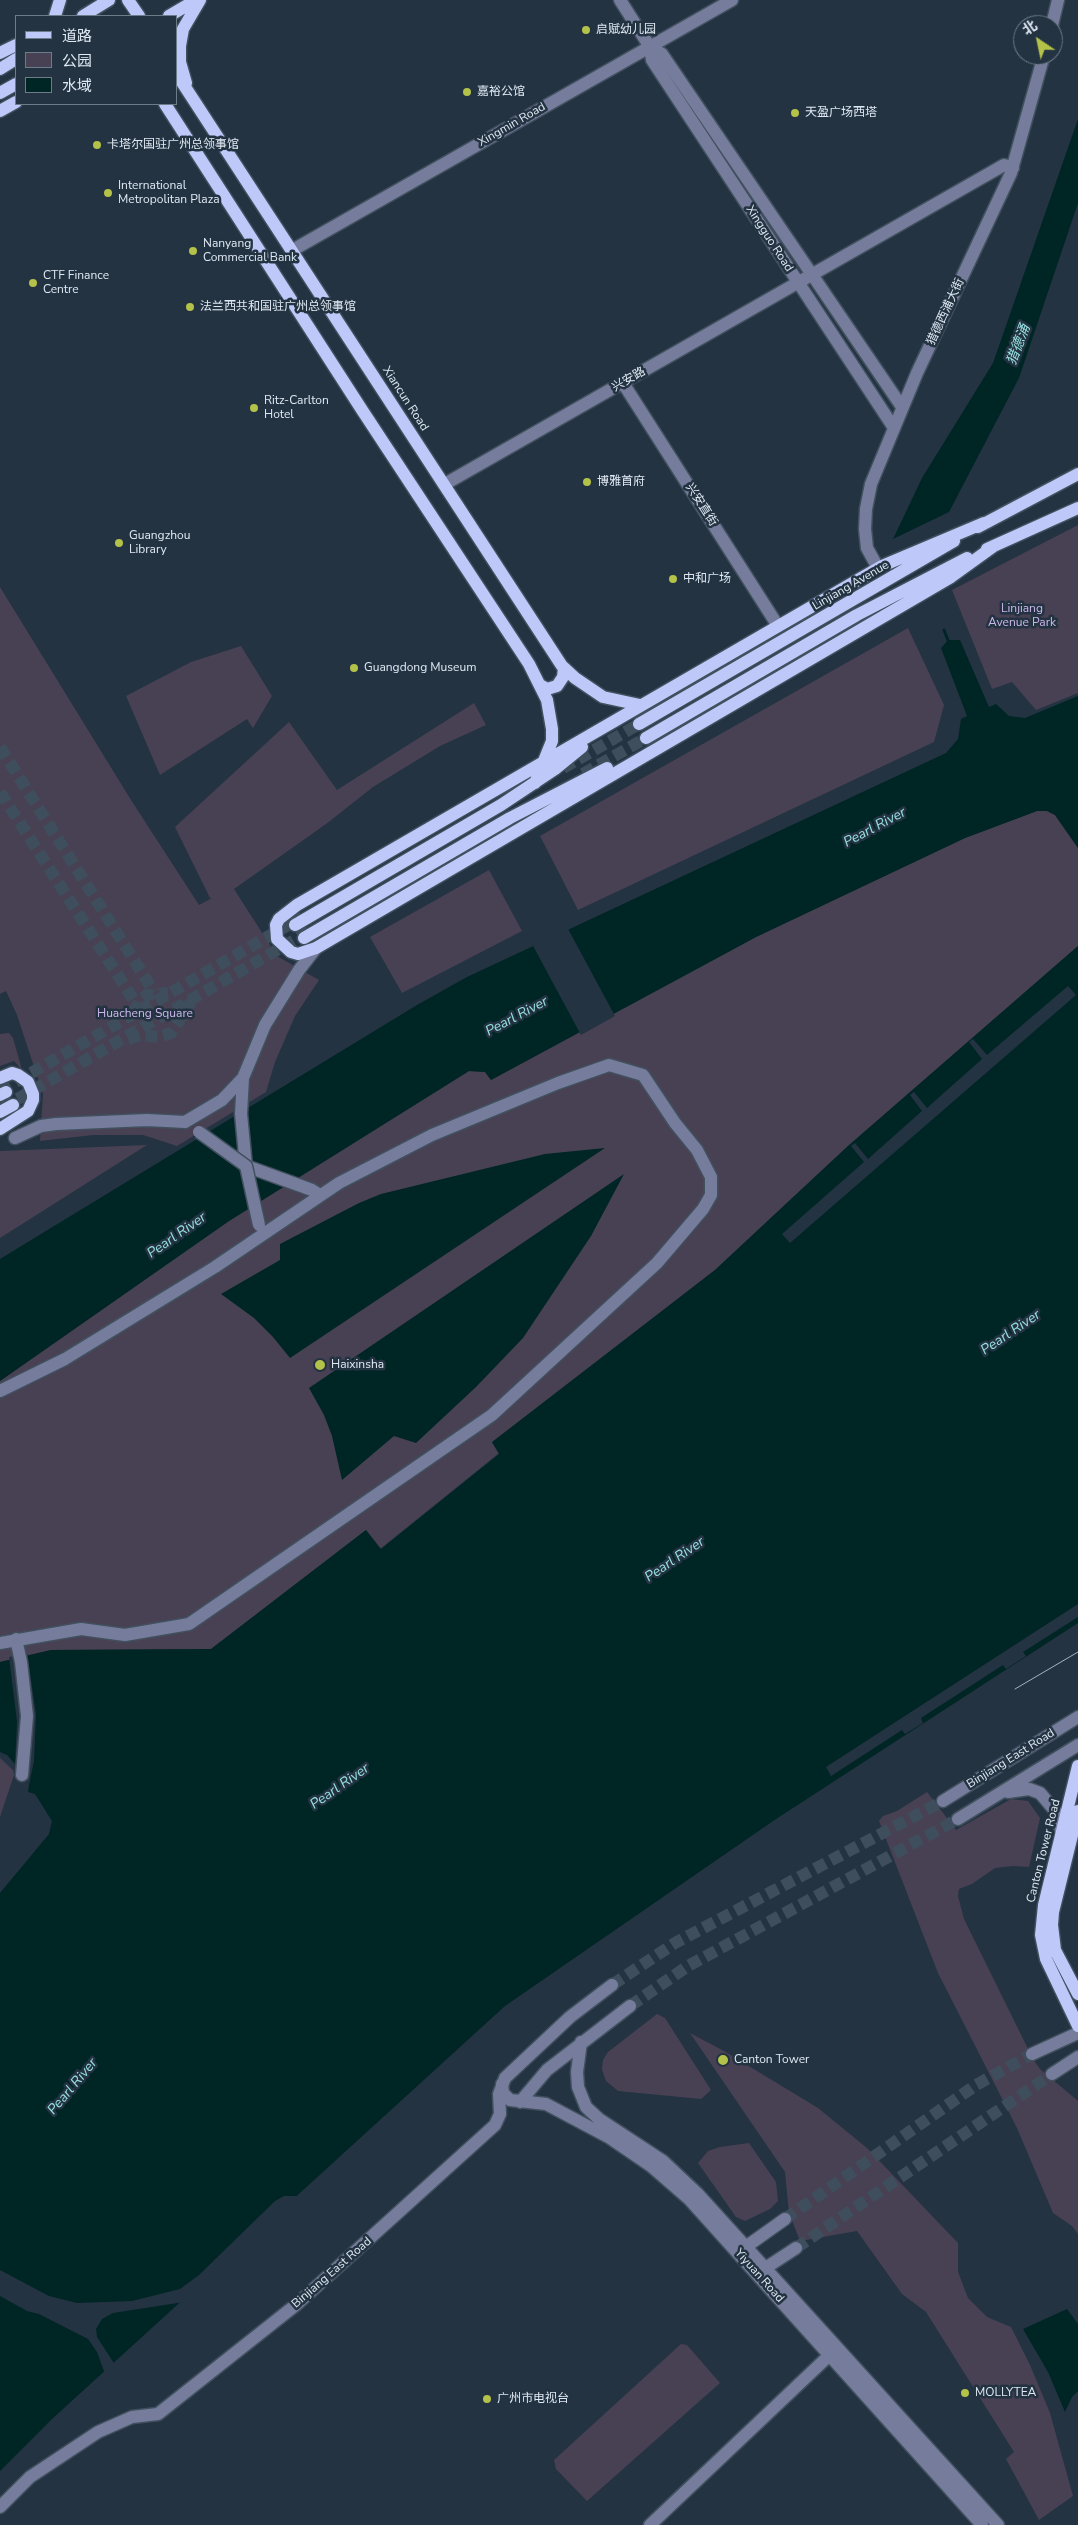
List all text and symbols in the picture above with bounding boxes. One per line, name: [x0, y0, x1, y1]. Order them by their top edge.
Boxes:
legend: [15, 15, 178, 105]
north arrow: [1013, 15, 1063, 65]
text: 北: [1019, 16, 1041, 40]
place label: 启赋幼儿园: [596, 23, 656, 37]
marker: 启赋幼儿园: [580, 24, 592, 36]
text: 道路: [62, 26, 92, 46]
text: 公园: [62, 51, 92, 71]
text: 水域: [62, 76, 92, 96]
place label: 嘉裕公馆: [477, 85, 525, 99]
marker: 嘉裕公馆: [461, 86, 473, 98]
street label: Xingmin Road: [476, 100, 548, 150]
place label: 天盈广场西塔: [805, 106, 877, 120]
marker: 天盈广场西塔: [789, 107, 801, 119]
place label: 卡塔尔国驻广州总领事馆: [107, 138, 239, 152]
marker: 卡塔尔国驻广州总领事馆: [91, 139, 103, 151]
place label: International Metropolitan Plaza: [118, 179, 220, 207]
marker: International Metropolitan Plaza: [102, 187, 114, 199]
street label: Xingguo Road: [742, 203, 796, 275]
place label: Nanyang Commercial Bank: [203, 237, 297, 265]
marker: Nanyang Commercial Bank: [187, 245, 199, 257]
place label: CTF Finance Centre: [43, 269, 109, 297]
street label: 猎德西浦大街: [924, 276, 968, 348]
marker: CTF Finance Centre: [27, 277, 39, 289]
place label: 法兰西共和国驻广州总领事馆: [200, 300, 356, 314]
marker: 法兰西共和国驻广州总领事馆: [184, 301, 196, 313]
water label: 猎德涌: [1004, 322, 1034, 368]
street label: Xiancun Road: [379, 364, 431, 434]
street label: 兴安路: [610, 365, 648, 395]
place label: Ritz-Carlton Hotel: [264, 394, 329, 422]
marker: Ritz-Carlton Hotel: [248, 402, 260, 414]
place label: 博雅首府: [597, 475, 645, 489]
marker: 博雅首府: [581, 476, 593, 488]
street label: 兴安直街: [682, 481, 720, 529]
place label: Guangzhou Library: [129, 529, 190, 557]
marker: Guangzhou Library: [113, 537, 125, 549]
street label: Linjiang Avenue: [810, 558, 892, 614]
place label: 中和广场: [683, 572, 731, 586]
marker: 中和广场: [667, 573, 679, 585]
park label: Linjiang Avenue Park: [988, 602, 1056, 630]
place label: Guangdong Museum: [364, 661, 476, 675]
marker: Guangdong Museum: [348, 662, 360, 674]
water label: Pearl River: [841, 805, 909, 851]
water label: Pearl River: [483, 994, 551, 1040]
park label: Huacheng Square: [97, 1007, 193, 1021]
water label: Pearl River: [144, 1210, 210, 1262]
water label: Pearl River: [978, 1307, 1044, 1359]
marker: Haixinsha: [313, 1358, 327, 1372]
place label: Haixinsha: [331, 1358, 384, 1372]
water label: Pearl River: [642, 1534, 708, 1586]
street label: Binjiang East Road: [964, 1726, 1058, 1792]
water label: Pearl River: [307, 1761, 373, 1813]
street label: Canton Tower Road: [1024, 1798, 1064, 1904]
marker: Canton Tower: [716, 2053, 730, 2067]
place label: Canton Tower: [734, 2053, 809, 2067]
water label: Pearl River: [45, 2055, 101, 2119]
street label: Binjiang East Road: [289, 2235, 375, 2311]
street label: Yiyuan Road: [731, 2246, 787, 2306]
place label: MOLLYTEA: [975, 2386, 1036, 2400]
marker: MOLLYTEA: [959, 2387, 971, 2399]
place label: 广州市电视台: [497, 2392, 569, 2406]
marker: 广州市电视台: [481, 2393, 493, 2405]

